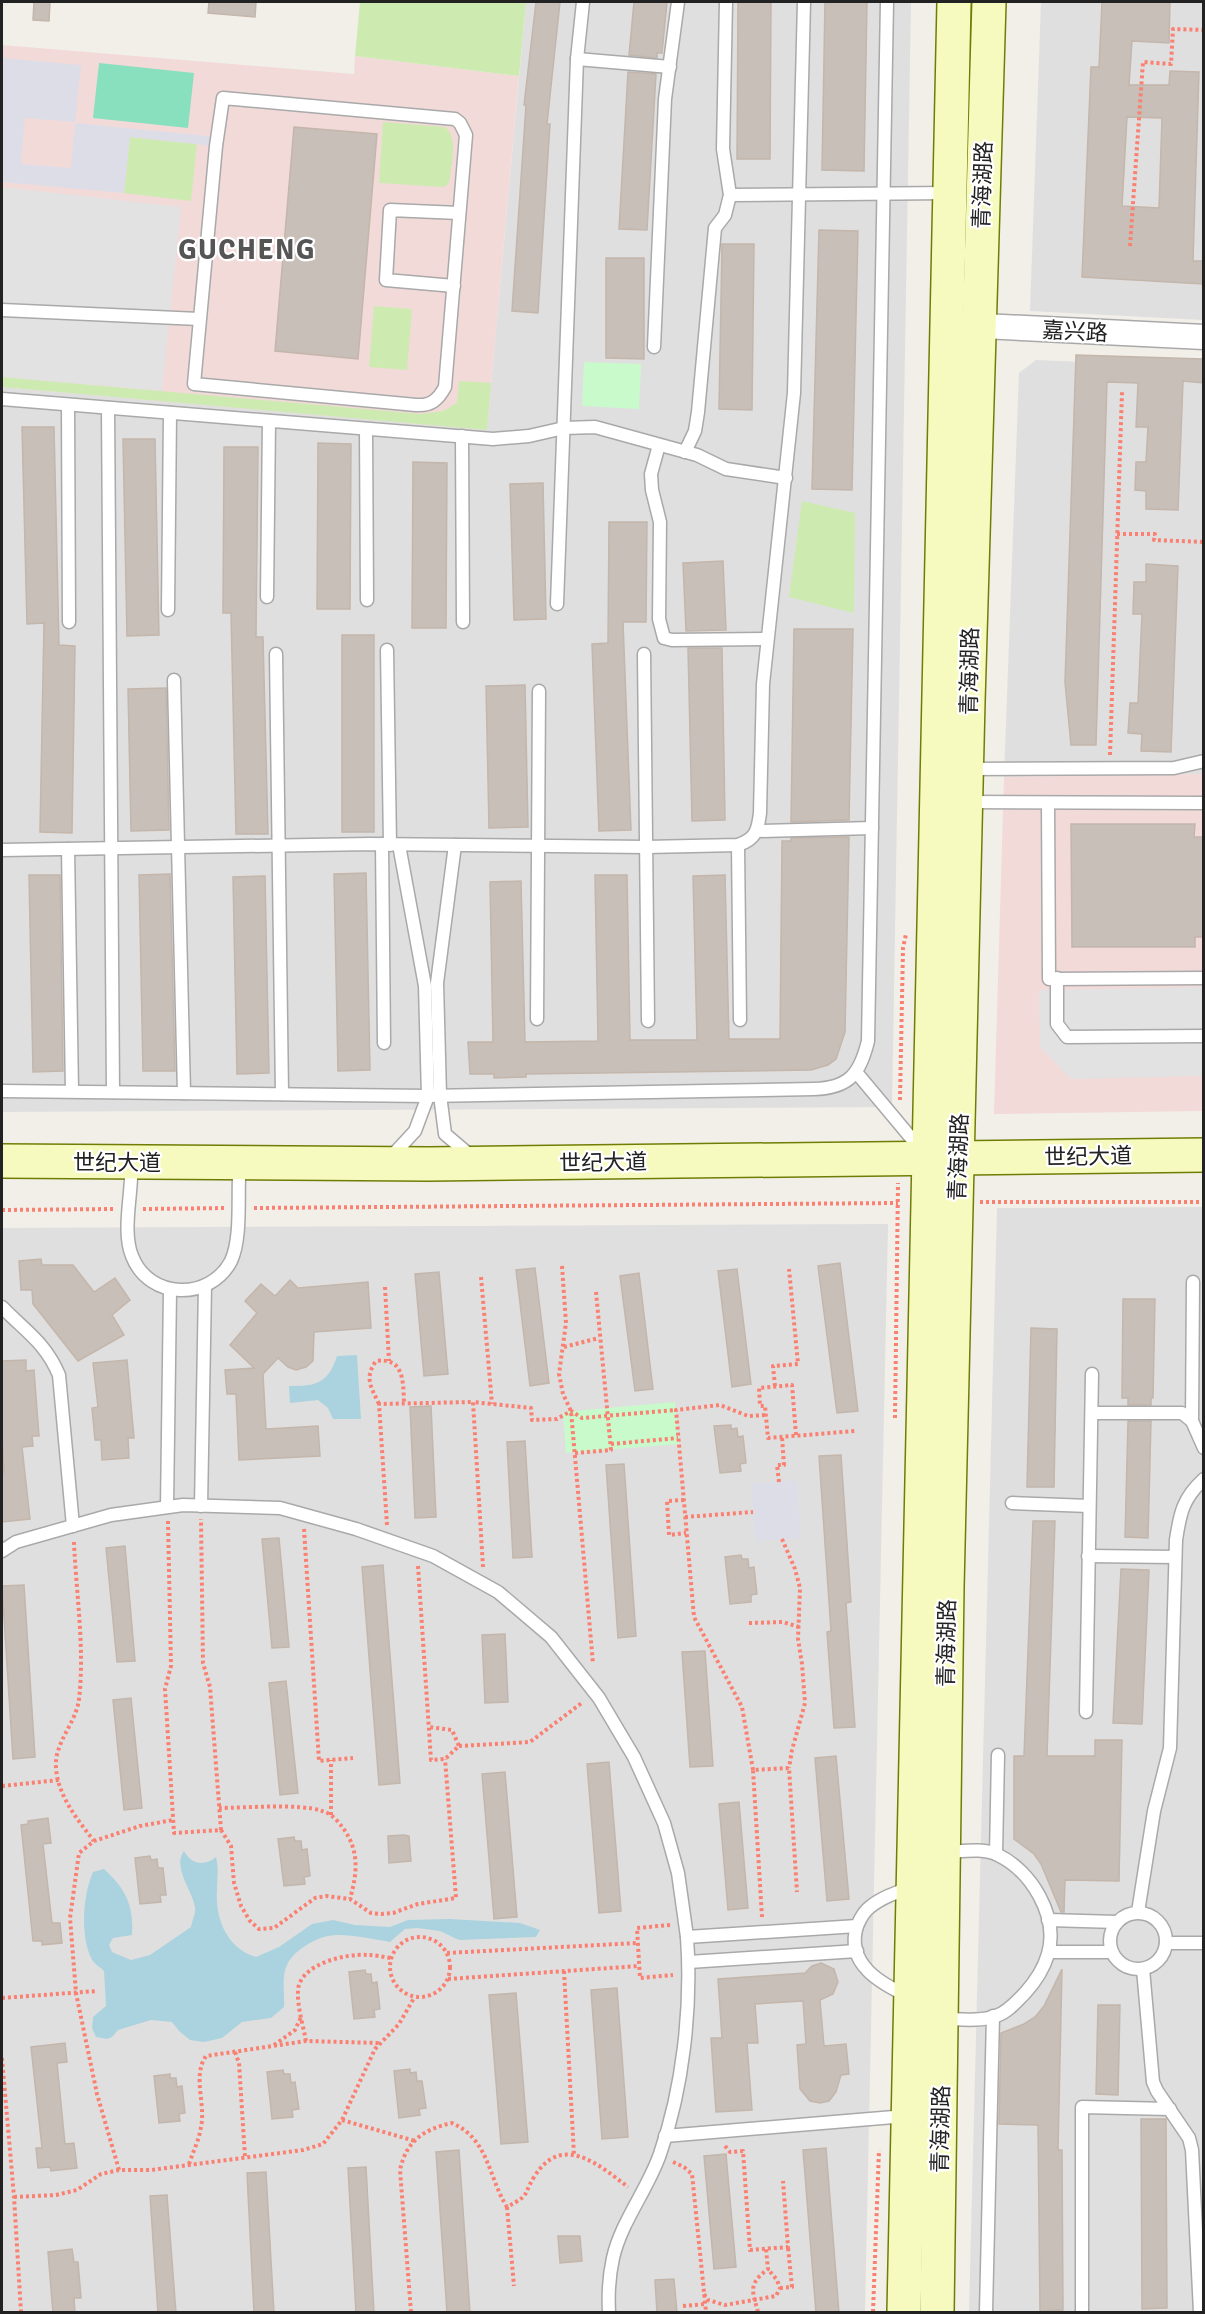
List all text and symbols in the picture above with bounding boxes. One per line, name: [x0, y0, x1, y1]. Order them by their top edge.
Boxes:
street label: 青海湖路: [967, 141, 998, 229]
district label: GUCHENG: [178, 233, 316, 267]
street label: 嘉兴路: [1041, 316, 1109, 347]
street label: 青海湖路: [955, 627, 984, 715]
street label: 青海湖路: [943, 1113, 974, 1201]
street label: 世纪大道: [1044, 1142, 1132, 1171]
street label: 世纪大道: [559, 1148, 647, 1177]
street label: 世纪大道: [73, 1149, 161, 1176]
street label: 青海湖路: [932, 1599, 961, 1687]
street label: 青海湖路: [926, 2085, 955, 2173]

